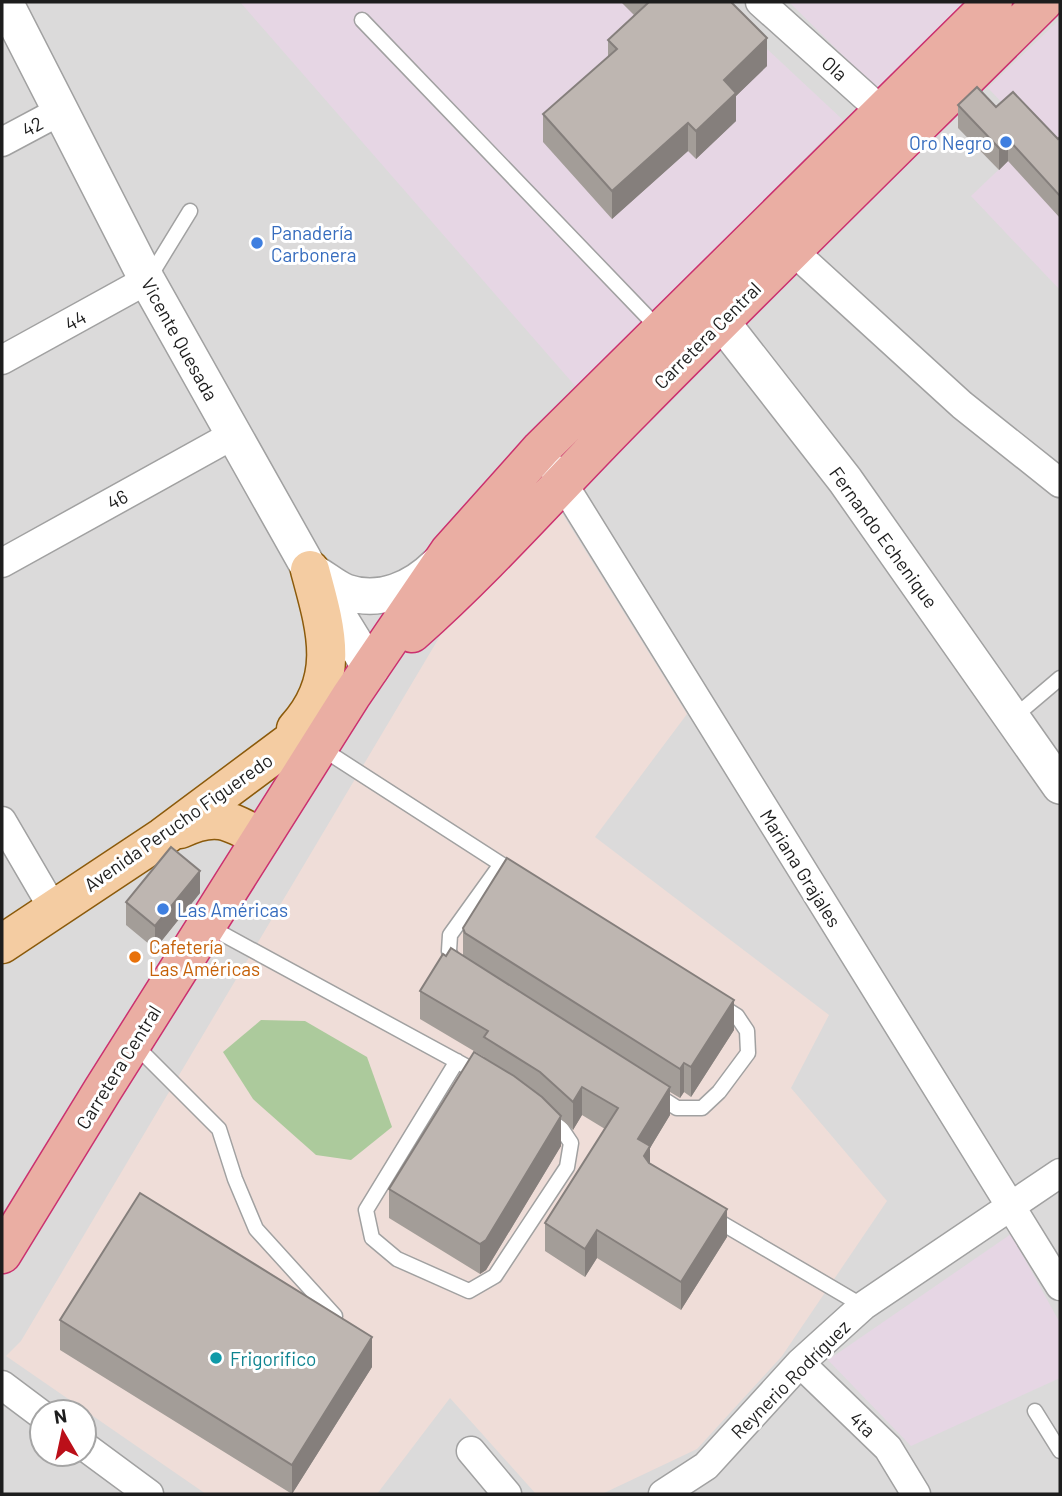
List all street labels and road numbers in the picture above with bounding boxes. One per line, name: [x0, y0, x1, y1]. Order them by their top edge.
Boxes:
street label: Ola: [818, 51, 852, 85]
street label: 42: [17, 111, 47, 141]
street label: Vicente Quesada: [137, 274, 223, 404]
street label: Carretera Central: [649, 277, 765, 393]
street label: 44: [60, 305, 90, 335]
street label: Fernando Echenique: [825, 462, 943, 612]
street label: 46: [103, 484, 131, 514]
street label: Avenida Perucho Figueredo: [79, 748, 277, 896]
street label: Mariana Grajales: [756, 805, 846, 931]
street label: Carretera Central: [71, 1001, 165, 1133]
street label: Reynerio Rodríguez: [726, 1315, 854, 1443]
street label: 4ta: [845, 1406, 881, 1442]

